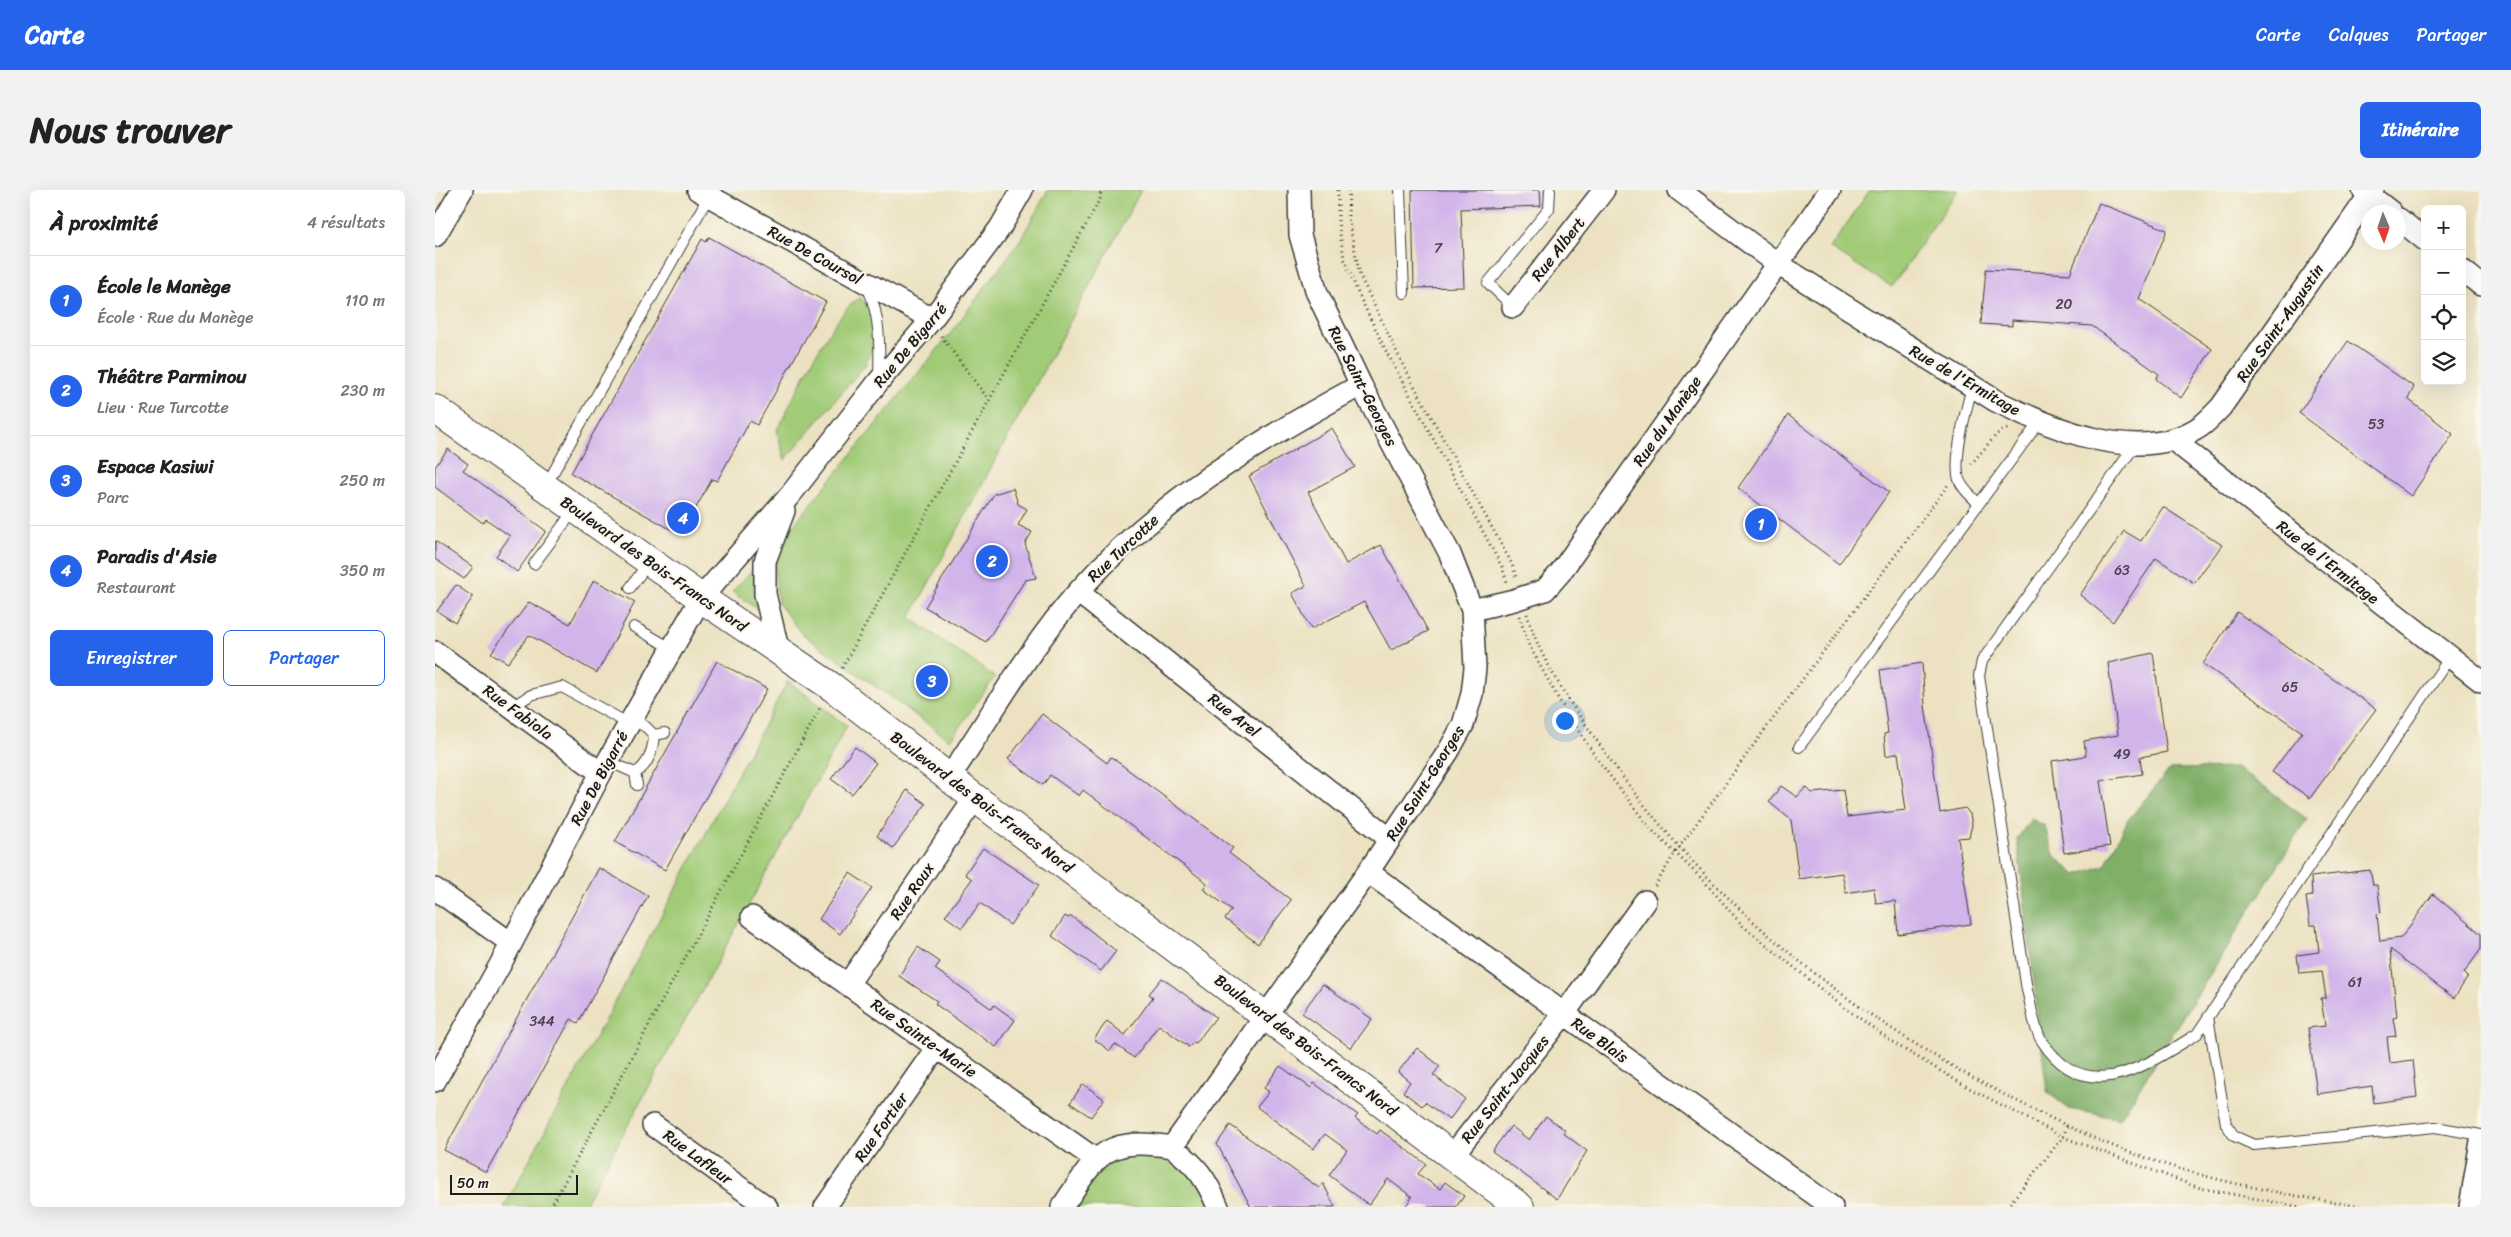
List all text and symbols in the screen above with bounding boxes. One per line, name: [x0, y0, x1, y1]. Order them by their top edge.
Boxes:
text: Carte: [25, 14, 85, 56]
text: Carte: [2256, 19, 2301, 51]
text: Calques: [2329, 19, 2389, 51]
text: Partager: [2417, 19, 2486, 51]
text: Nous trouver: [30, 99, 230, 161]
button: Itinéraire: [2360, 102, 2481, 158]
text: À proximité: [50, 204, 158, 242]
north arrow: [2361, 205, 2406, 250]
map controls: [2421, 205, 2466, 385]
button: +: [2421, 205, 2466, 250]
text: 4 résultats: [307, 208, 385, 237]
street label: Rue Albert: [1523, 210, 1593, 288]
street label: Rue De Coursol: [762, 217, 868, 293]
house number: 7: [1434, 236, 1443, 261]
button: −: [2421, 250, 2466, 295]
street label: Rue Saint-Augustin: [2228, 257, 2332, 388]
text: École le Manège: [97, 270, 231, 303]
text: 1: [63, 286, 69, 315]
text: 110 m: [345, 286, 385, 315]
house number: 20: [2056, 292, 2073, 317]
button: locate: [2421, 295, 2466, 340]
street label: Rue De Bigarré: [865, 296, 955, 394]
text: École · Rue du Manège: [97, 303, 253, 332]
street label: Rue Saint-Georges: [1320, 320, 1406, 452]
street label: Rue de l'Ermitage: [1904, 336, 2026, 424]
button: layers: [2421, 340, 2466, 385]
text: Théâtre Parminou: [97, 360, 246, 393]
street label: Rue du Manège: [1625, 369, 1709, 473]
text: 2: [61, 376, 71, 405]
text: 230 m: [340, 376, 385, 405]
text: Lieu · Rue Turcotte: [97, 393, 229, 422]
house number: 53: [2368, 412, 2384, 437]
text: Espace Kasiwi: [97, 450, 214, 483]
text: 3: [62, 466, 70, 495]
text: 250 m: [339, 466, 385, 495]
text: Parc: [97, 483, 129, 512]
street label: Boulevard des Bois-Francs Nord: [554, 488, 755, 641]
pin: 4: [667, 499, 699, 537]
pin: 1: [1745, 505, 1777, 543]
street label: Rue Turcotte: [1080, 507, 1166, 589]
street label: Rue de l'Ermitage: [2270, 512, 2386, 612]
text: Paradis d'Asie: [97, 540, 217, 573]
pin: 2: [976, 542, 1008, 580]
text: 4: [61, 556, 71, 585]
text: 350 m: [340, 556, 385, 585]
house number: 63: [2114, 558, 2130, 583]
text: Restaurant: [97, 573, 176, 602]
button: Enregistrer: [50, 630, 213, 686]
button: Partager: [223, 630, 385, 686]
pin: 3: [916, 662, 948, 700]
house number: 65: [2282, 675, 2299, 700]
street label: Rue Fabiola: [477, 676, 559, 748]
street label: Rue Arel: [1201, 685, 1267, 745]
your location: [1552, 708, 1578, 734]
street label: Rue Saint-Georges: [1378, 719, 1473, 847]
street label: Boulevard des Bois-Francs Nord: [884, 723, 1081, 882]
street label: Rue De Bigarré: [562, 725, 636, 831]
house number: 49: [2113, 742, 2131, 767]
street label: Rue Roux: [882, 855, 943, 926]
street label: Boulevard des Bois-Francs Nord: [1208, 966, 1405, 1125]
house number: 61: [2348, 970, 2362, 995]
street label: Rue Sainte-Marie: [865, 990, 983, 1086]
house number: 344: [529, 1009, 555, 1034]
street label: Rue Blais: [1565, 1009, 1635, 1071]
street label: Rue Saint-Jacques: [1453, 1028, 1557, 1150]
street label: Rue Fortier: [846, 1085, 917, 1168]
street label: Rue Lafleur: [657, 1121, 740, 1193]
text: 50 m: [457, 1171, 489, 1196]
scale bar: [450, 1172, 577, 1195]

